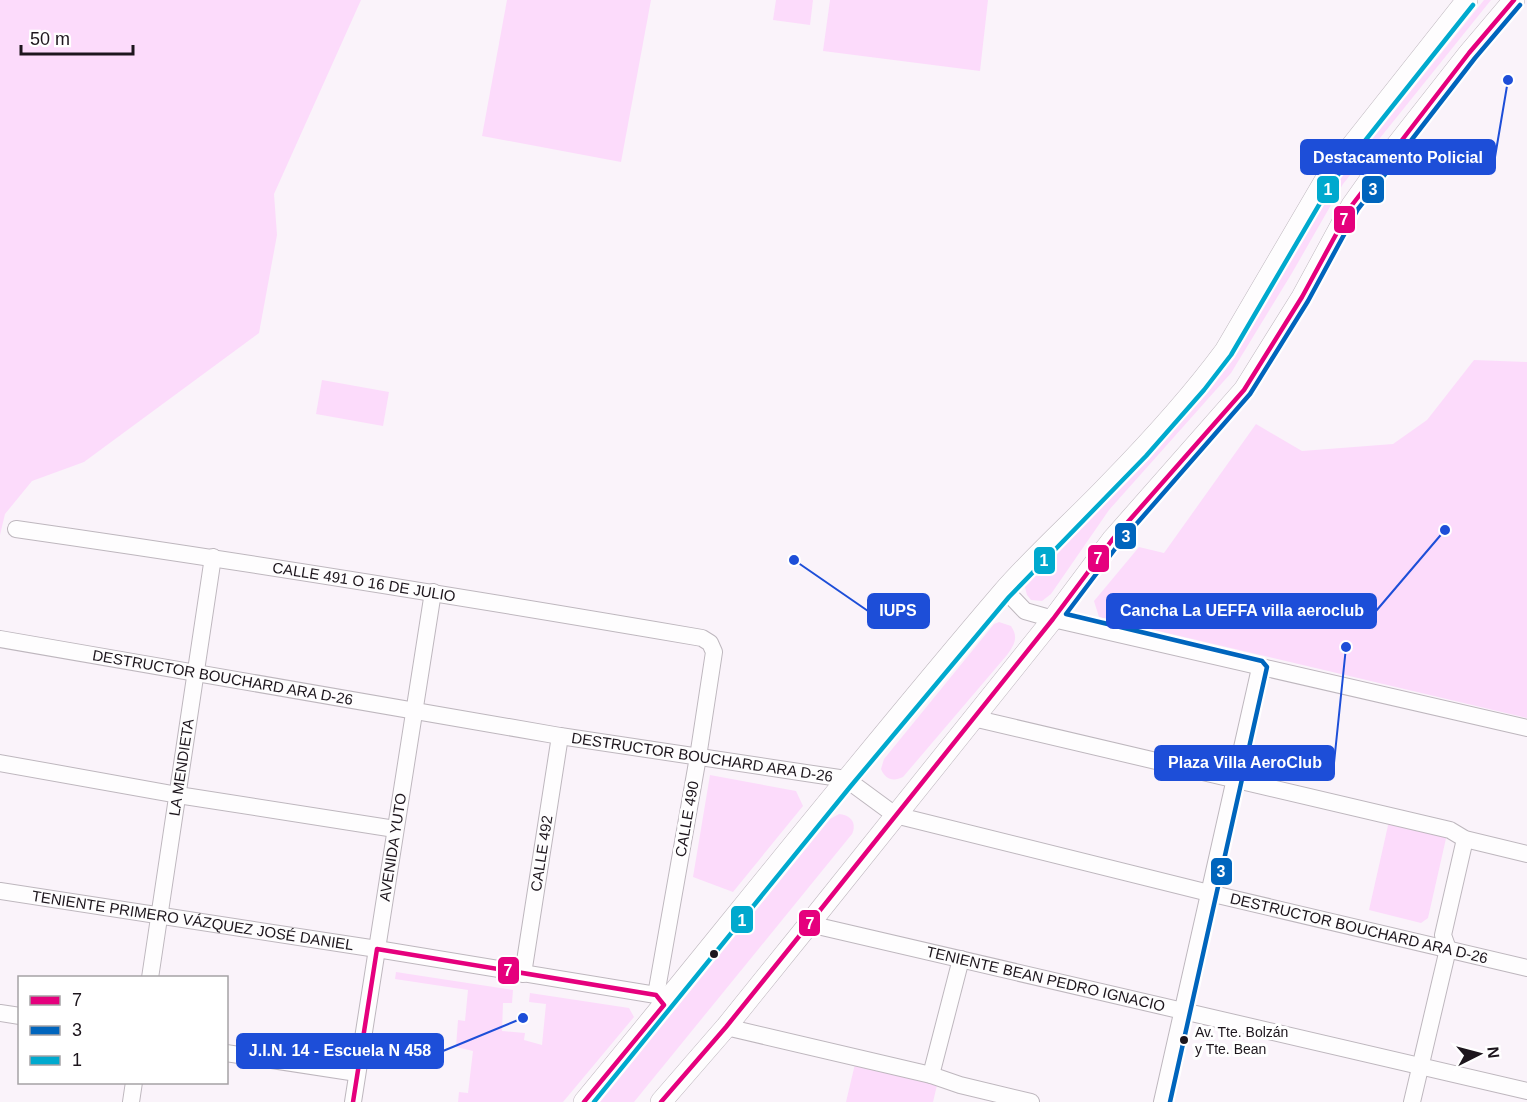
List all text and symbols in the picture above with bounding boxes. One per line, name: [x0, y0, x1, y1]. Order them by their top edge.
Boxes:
scale bar: [21, 18, 134, 56]
text: 50 m: [30, 29, 70, 49]
callout: Destacamento Policial: [1301, 140, 1495, 174]
text: Destacamento Policial: [1313, 149, 1483, 166]
line badge: 1: [1316, 175, 1340, 204]
line badge: 3: [1361, 175, 1385, 204]
text: 1: [1324, 181, 1333, 198]
text: 3: [1369, 181, 1378, 198]
line badge: 7: [1333, 205, 1356, 234]
text: 7: [1340, 211, 1349, 228]
line badge: 3: [1114, 522, 1137, 550]
text: 3: [1122, 528, 1131, 545]
line badge: 7: [1087, 544, 1110, 573]
line badge: 1: [1033, 546, 1056, 575]
text: 7: [1094, 550, 1103, 567]
text: 1: [1040, 552, 1049, 569]
street label: CALLE 491 O 16 DE JULIO: [271, 559, 457, 605]
callout: IUPS: [868, 594, 929, 628]
callout: Cancha La UEFFA villa aeroclub: [1107, 594, 1376, 628]
text: IUPS: [879, 602, 917, 619]
text: Cancha La UEFFA villa aeroclub: [1120, 602, 1364, 619]
street label: DESTRUCTOR BOUCHARD ARA D-26: [91, 646, 354, 708]
street label: LA MENDIETA: [165, 717, 197, 817]
street label: DESTRUCTOR BOUCHARD ARA D-26: [570, 729, 834, 785]
callout: Plaza Villa AeroClub: [1155, 746, 1334, 780]
text: Plaza Villa AeroClub: [1168, 754, 1322, 771]
street label: CALLE 490: [671, 780, 702, 858]
street label: AVENIDA YUTO: [376, 792, 409, 902]
street label: CALLE 492: [527, 814, 556, 893]
line badge: 3: [1210, 857, 1233, 886]
text: 3: [1217, 863, 1226, 880]
street label: TENIENTE PRIMERO VÁZQUEZ JOSÉ DANIEL: [31, 887, 355, 953]
street label: DESTRUCTOR BOUCHARD ARA D-26: [1229, 889, 1490, 966]
line badge: 1: [730, 905, 754, 934]
line badge: 7: [798, 909, 821, 937]
text: 1: [738, 912, 747, 929]
text: 7: [806, 915, 815, 932]
street label: TENIENTE BEAN PEDRO IGNACIO: [925, 943, 1167, 1015]
unlabelled marker: [708, 948, 720, 960]
line badge: 7: [497, 956, 520, 985]
text: 7: [504, 962, 513, 979]
legend: [18, 976, 228, 1084]
text: 7: [72, 990, 82, 1010]
text: 3: [72, 1020, 82, 1040]
place label: Av. Tte. Bolzán y Tte. Bean: [1195, 1024, 1288, 1057]
north arrow: [1449, 1024, 1509, 1084]
callout: J.I.N. 14 - Escuela N 458: [237, 1034, 443, 1068]
marker: Av. Tte. Bolzán y Tte. Bean: [1178, 1034, 1190, 1046]
text: J.I.N. 14 - Escuela N 458: [249, 1042, 431, 1059]
text: N: [1484, 1046, 1502, 1059]
text: 1: [72, 1050, 82, 1070]

